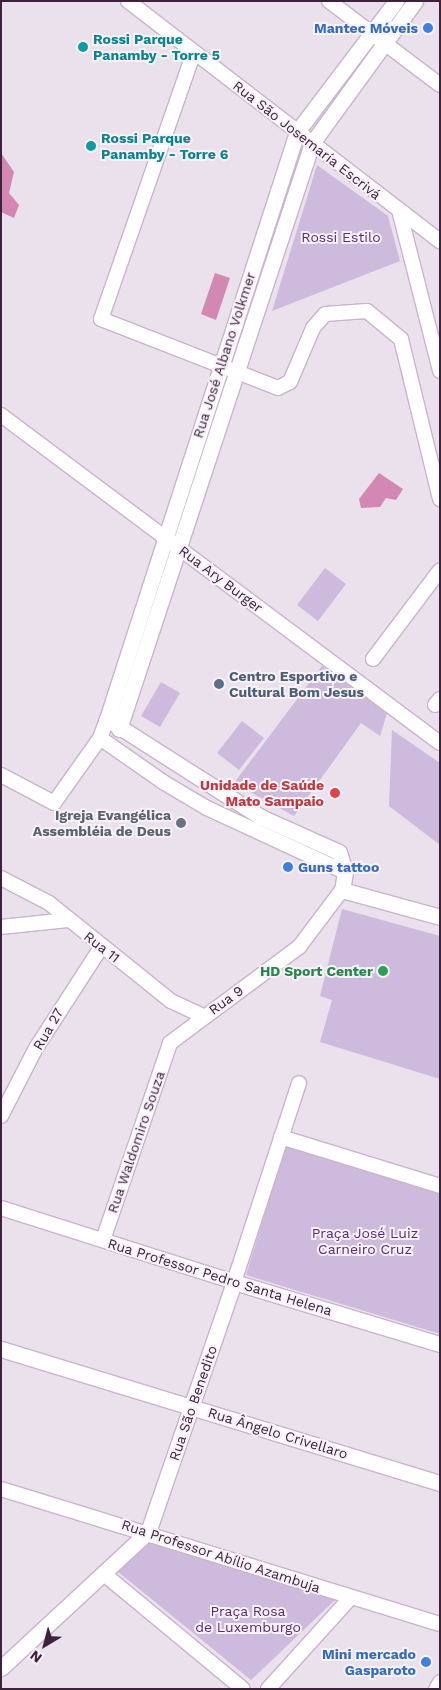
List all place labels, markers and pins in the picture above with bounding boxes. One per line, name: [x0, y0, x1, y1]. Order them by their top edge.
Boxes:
place label: Mantec Móveis: [314, 20, 418, 36]
marker: Mantec Móveis: [422, 22, 434, 34]
place label: Rossi Parque Panamby - Torre 5: [93, 31, 221, 64]
marker: Rossi Parque Panamby - Torre 5: [77, 41, 89, 53]
place label: Rossi Parque Panamby - Torre 6: [101, 130, 229, 162]
marker: Rossi Parque Panamby - Torre 6: [85, 140, 97, 152]
place label: Centro Esportivo e Cultural Bom Jesus: [229, 668, 364, 700]
marker: Centro Esportivo e Cultural Bom Jesus: [213, 678, 225, 690]
place label: Unidade de Saúde Mato Sampaio: [200, 777, 324, 810]
marker: Unidade de Saúde Mato Sampaio: [328, 786, 342, 800]
place label: Igreja Evangélica Assembléia de Deus: [33, 807, 171, 840]
marker: Igreja Evangélica Assembléia de Deus: [175, 817, 187, 829]
place label: Guns tattoo: [298, 859, 379, 875]
marker: Guns tattoo: [282, 861, 294, 873]
place label: HD Sport Center: [260, 963, 373, 979]
marker: HD Sport Center: [377, 965, 389, 977]
place label: Mini mercado Gasparoto: [322, 1646, 416, 1678]
marker: Mini mercado Gasparoto: [420, 1656, 432, 1668]

